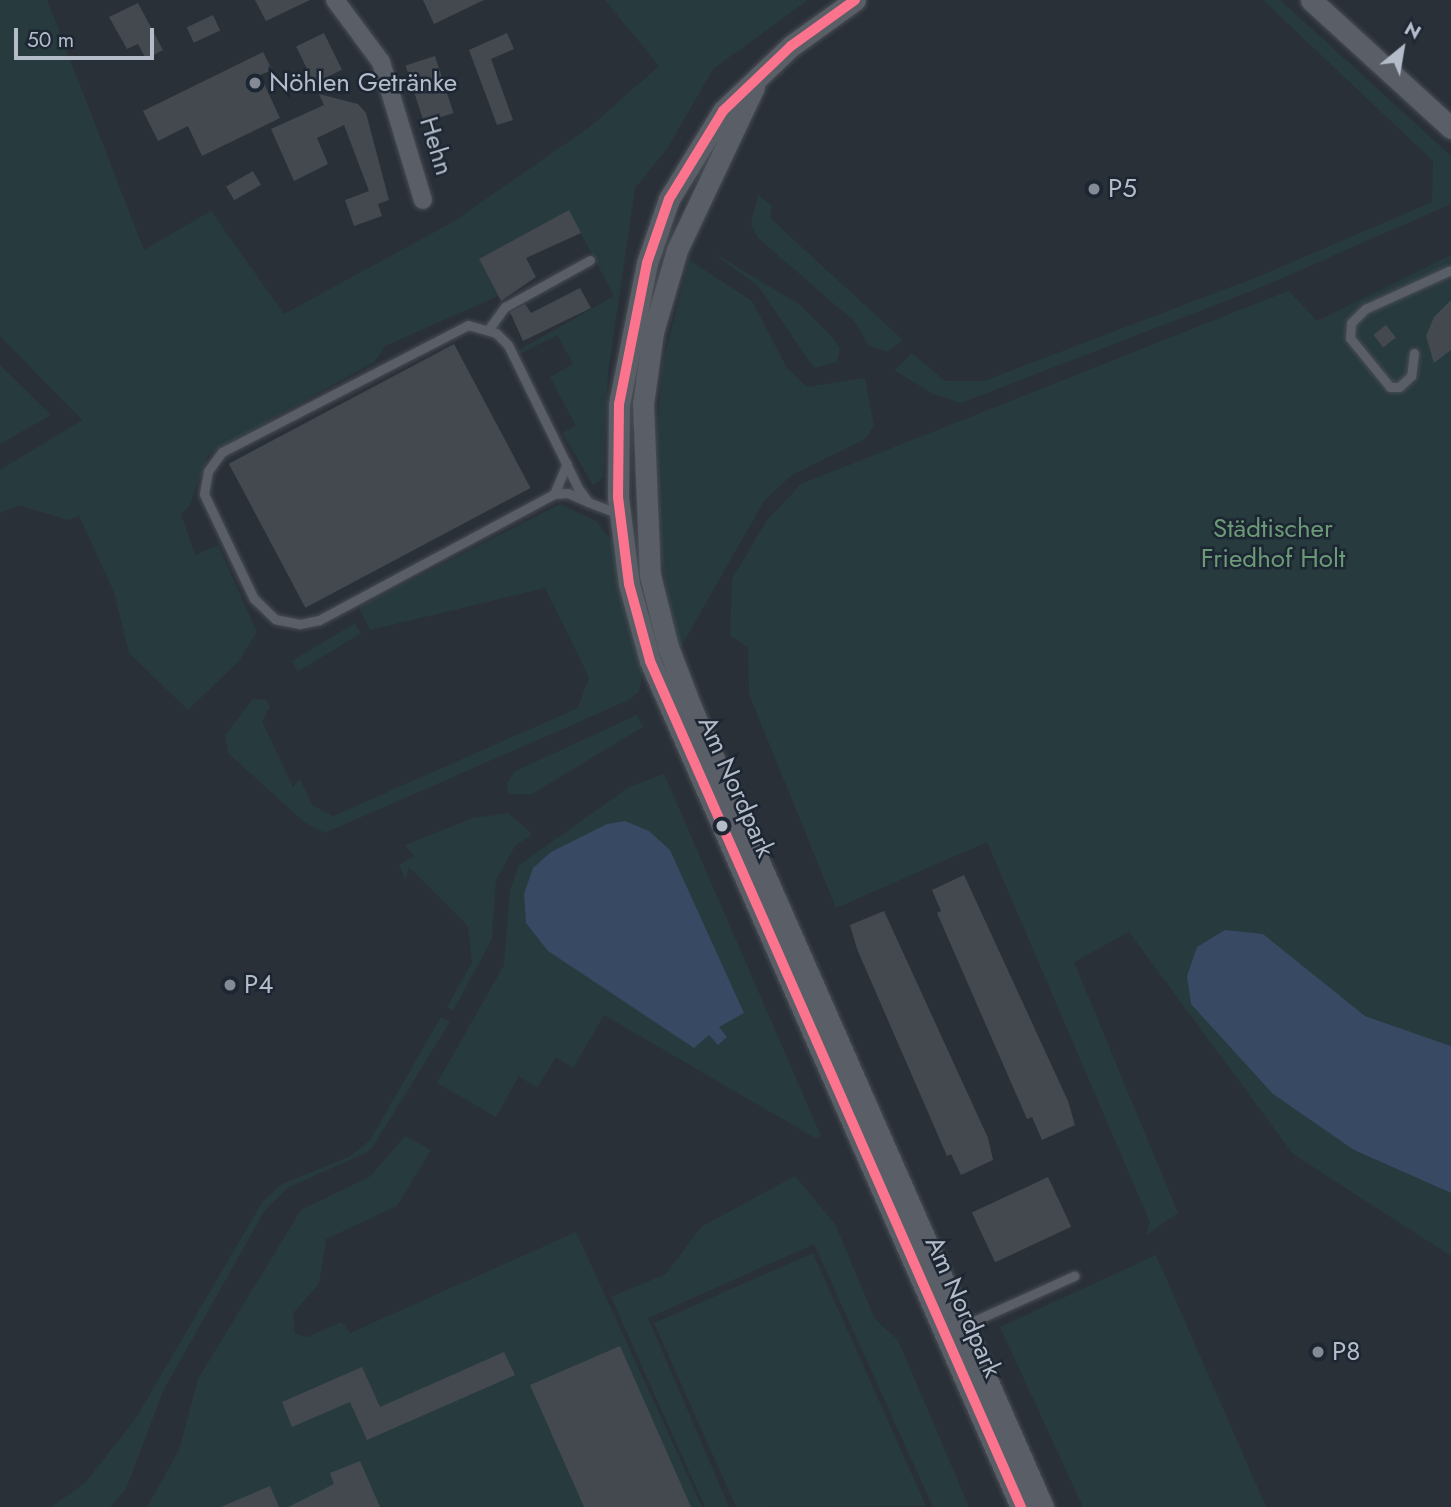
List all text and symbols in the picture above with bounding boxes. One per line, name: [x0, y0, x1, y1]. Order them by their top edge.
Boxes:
scale bar: [18, 14, 158, 58]
north arrow: [1367, 14, 1437, 84]
text: N: [1399, 15, 1426, 46]
text: 50 m: [27, 25, 74, 55]
place label: Nöhlen Getränke: [269, 67, 457, 99]
marker: Nöhlen Getränke: [247, 75, 263, 91]
street label: Hehn: [412, 113, 460, 179]
place label: P5: [1108, 173, 1137, 205]
marker: P5: [1086, 181, 1102, 197]
park label: Städtischer Friedhof Holt: [1201, 513, 1345, 574]
street label: Am Nordpark: [691, 712, 781, 862]
unlabelled marker: [715, 819, 729, 833]
place label: P4: [244, 969, 273, 1001]
marker: P4: [222, 977, 238, 993]
street label: Am Nordpark: [918, 1232, 1008, 1382]
place label: P8: [1332, 1336, 1360, 1368]
marker: P8: [1310, 1344, 1326, 1360]

